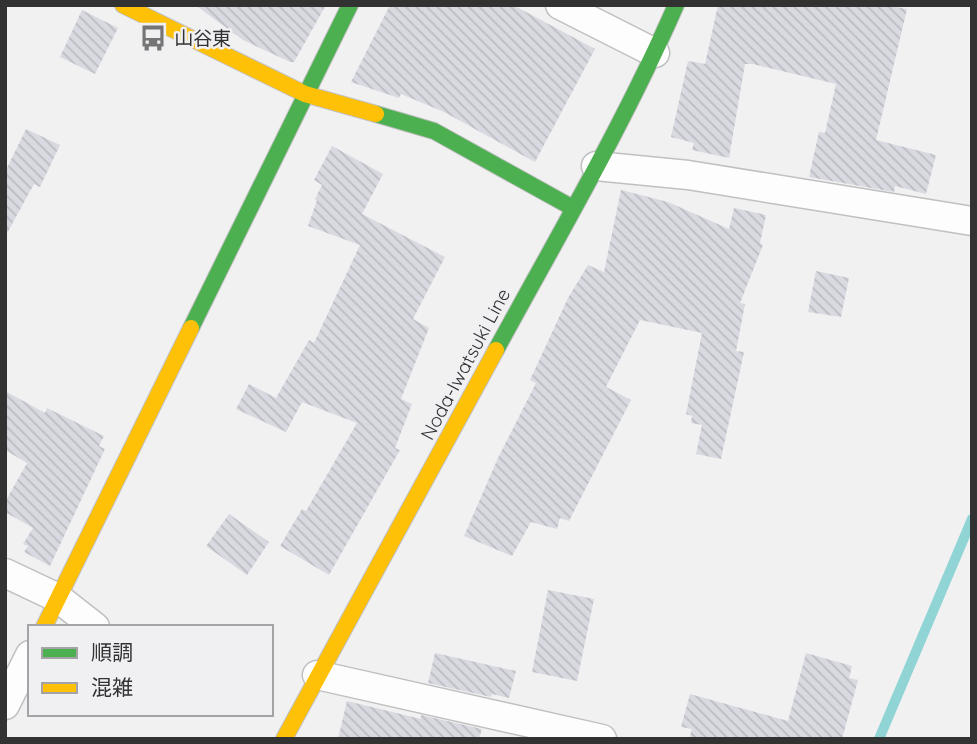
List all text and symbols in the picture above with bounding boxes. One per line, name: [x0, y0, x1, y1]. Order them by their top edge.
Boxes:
bus stop icon: 山谷東: [138, 23, 168, 53]
place label: 山谷東: [174, 26, 231, 50]
street label: Noda-Iwatsuki Line: [415, 284, 515, 444]
legend: [28, 625, 273, 716]
text: 順調: [91, 639, 133, 665]
text: 混雑: [91, 674, 133, 700]

